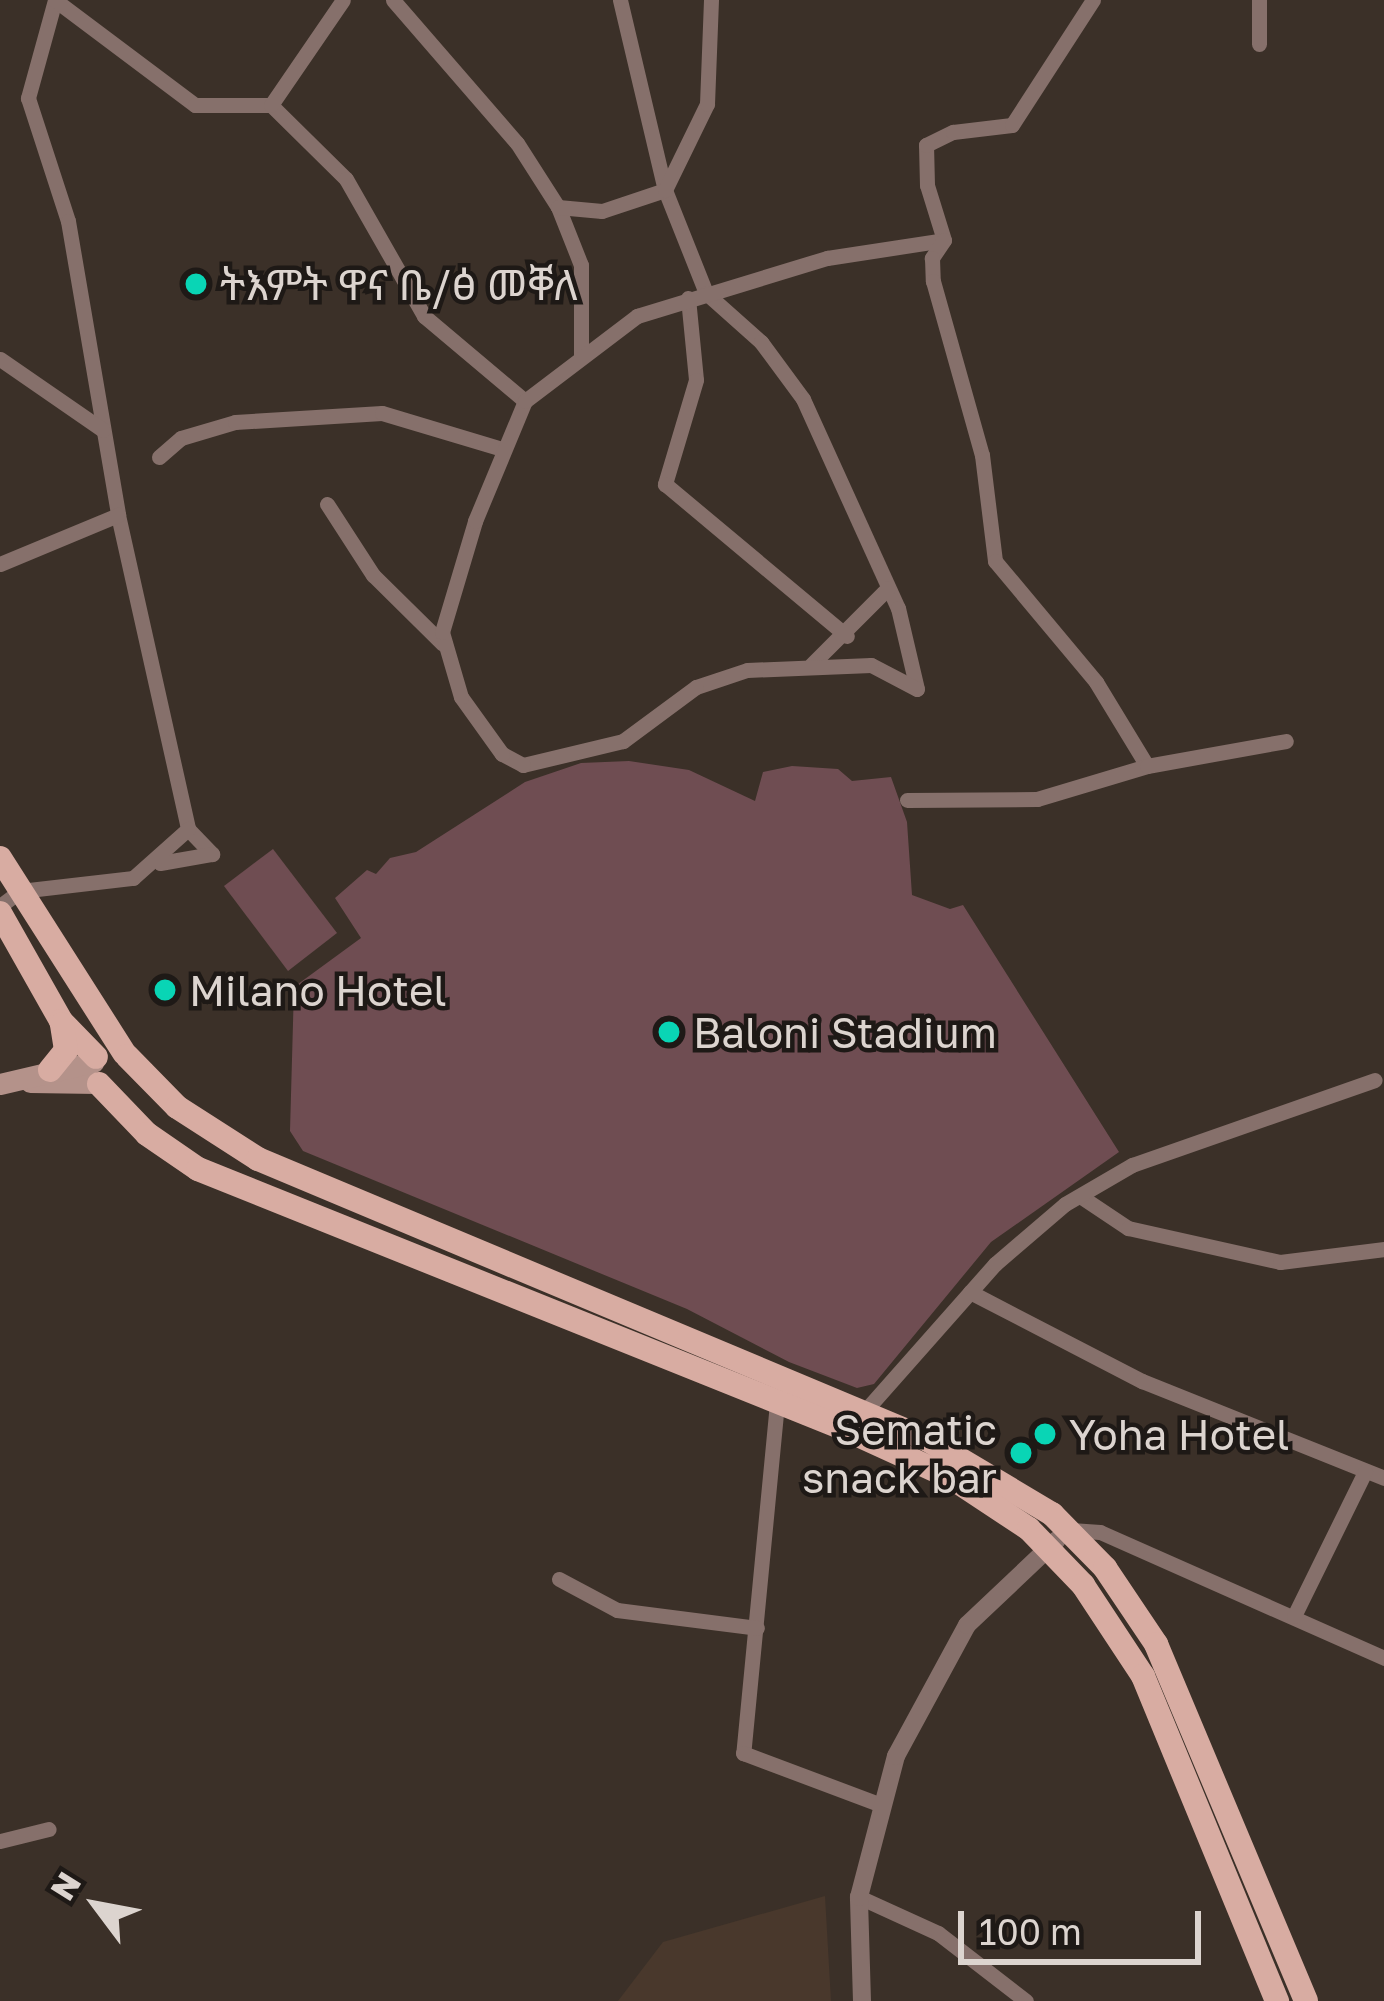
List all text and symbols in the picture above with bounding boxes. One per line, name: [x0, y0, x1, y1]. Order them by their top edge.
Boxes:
place label: ትእምት ዋና ቤ/ፅ መቐለ: [220, 259, 578, 309]
marker: ትእምት ዋና ቤ/ፅ መቐለ: [183, 271, 209, 297]
place label: Milano Hotel: [189, 965, 447, 1015]
marker: Milano Hotel: [152, 977, 178, 1003]
place label: Baloni Stadium: [693, 1007, 997, 1057]
marker: Baloni Stadium: [656, 1019, 682, 1045]
place label: Sematic snack bar: [802, 1404, 997, 1502]
place label: Yoha Hotel: [1069, 1409, 1289, 1459]
marker: Yoha Hotel: [1032, 1421, 1058, 1447]
marker: Sematic snack bar: [1008, 1440, 1034, 1466]
north arrow: [36, 1845, 156, 1965]
text: N: [42, 1865, 88, 1907]
scale bar: [964, 1887, 1207, 1961]
text: 100 m: [979, 1910, 1082, 1953]

